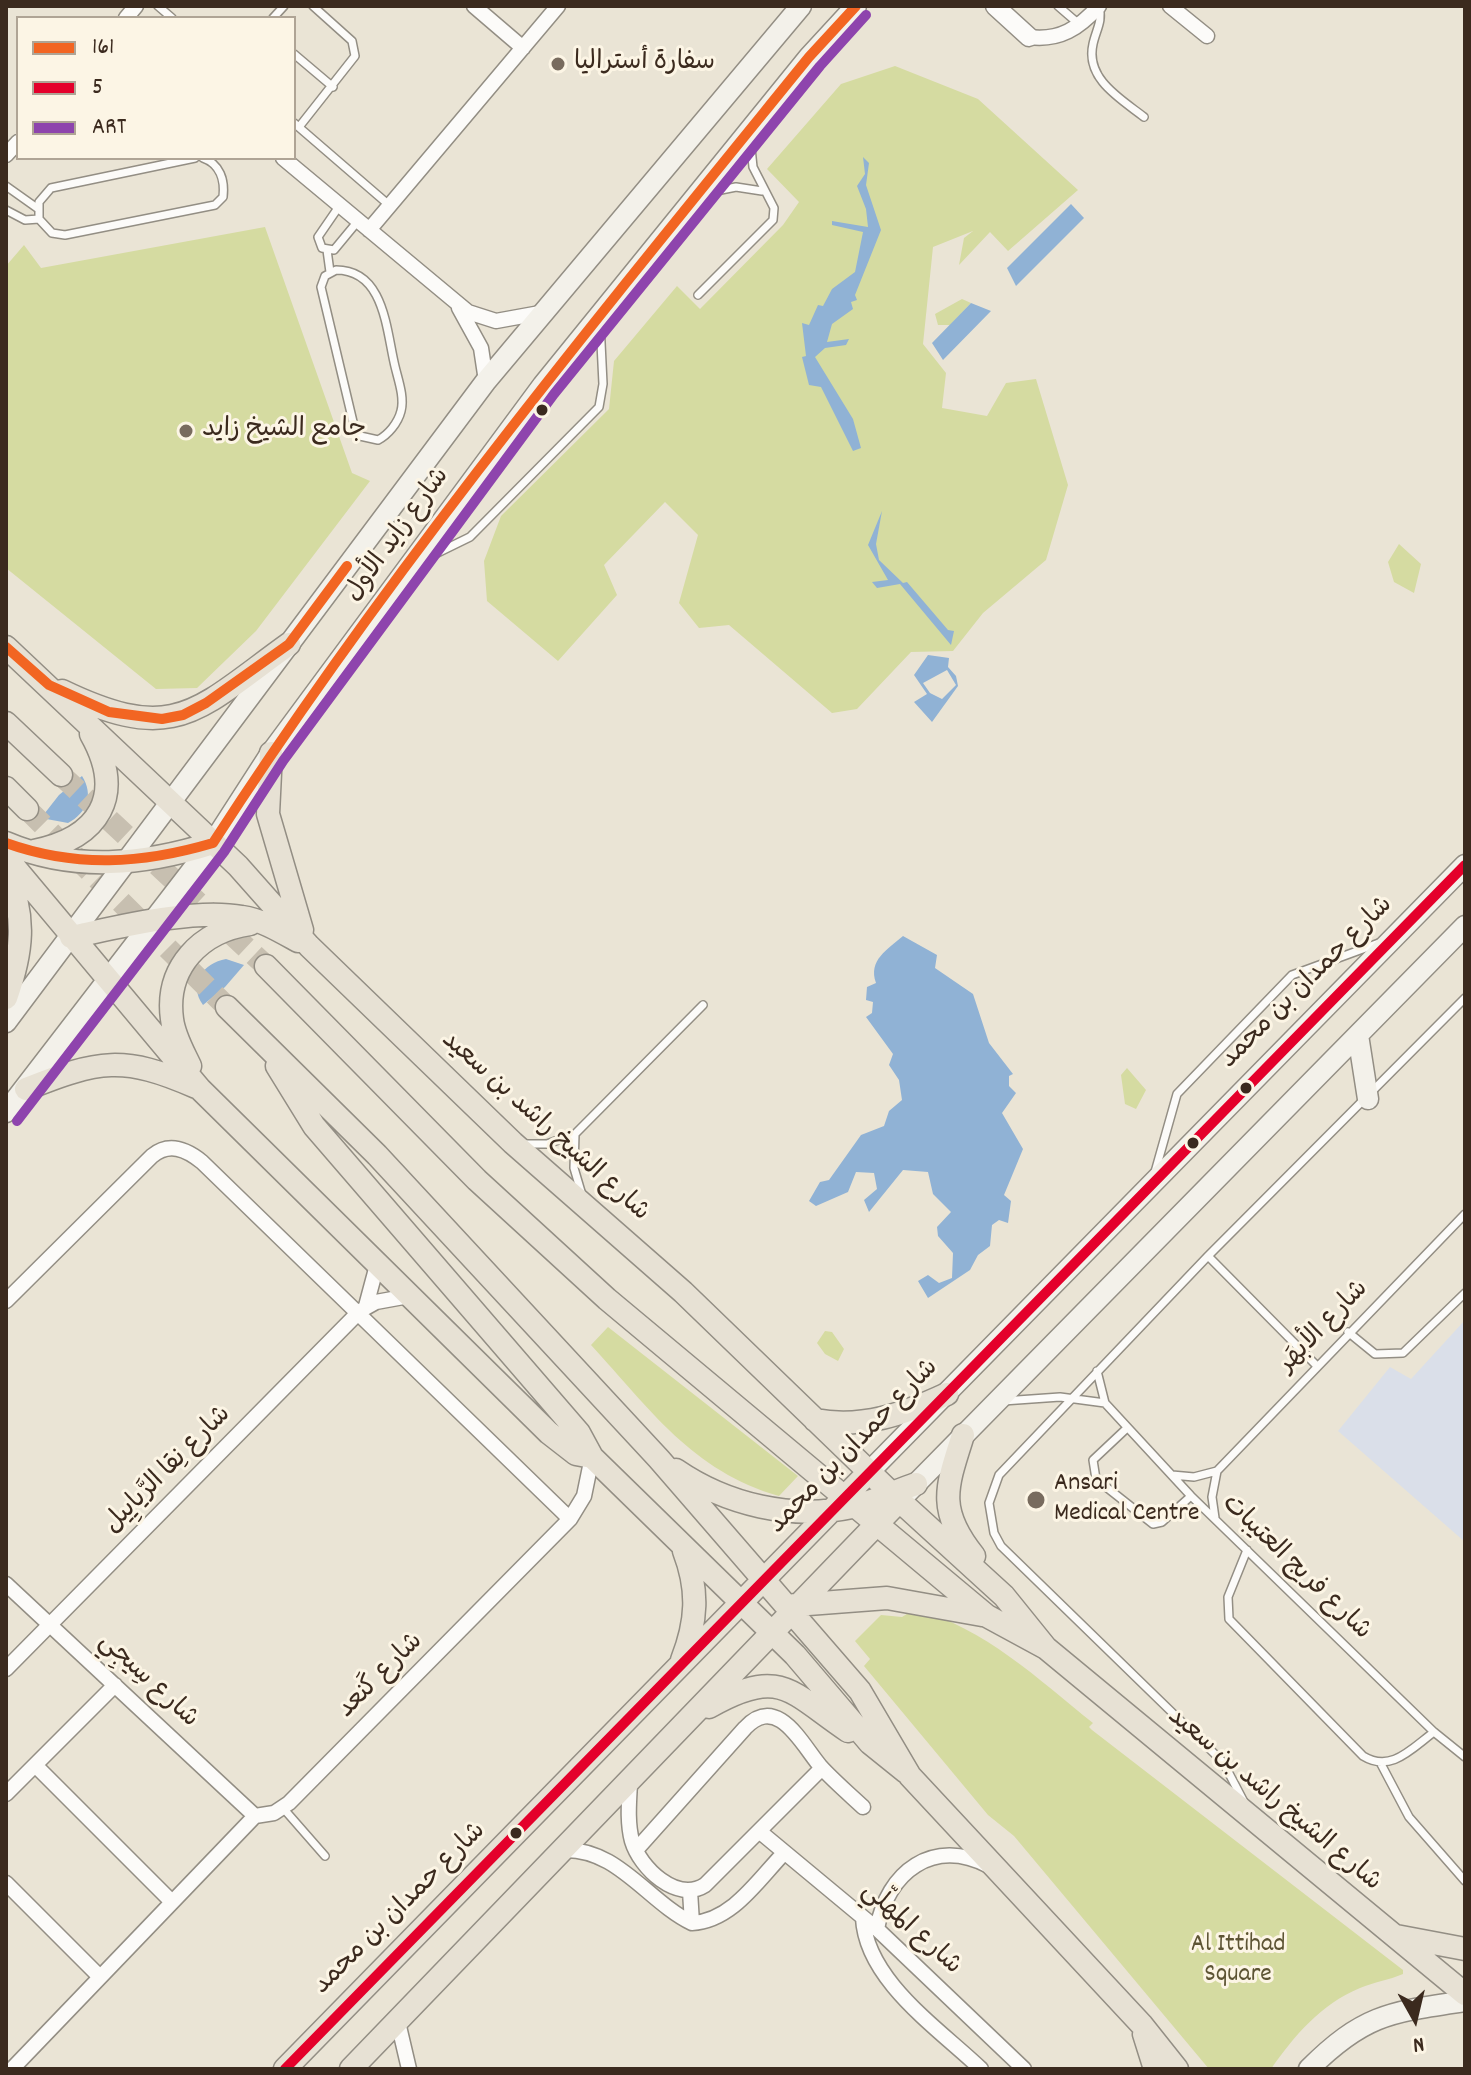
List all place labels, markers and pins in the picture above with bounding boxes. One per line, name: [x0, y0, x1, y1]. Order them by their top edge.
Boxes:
place label: سفارة أستراليا: [574, 48, 715, 80]
marker: سفارة أستراليا: [549, 55, 567, 73]
unlabelled marker: [534, 402, 550, 418]
place label: جامع الشيخ زايد: [202, 415, 366, 447]
marker: جامع الشيخ زايد: [177, 422, 195, 440]
unlabelled marker: [1238, 1080, 1254, 1096]
unlabelled marker: [1185, 1135, 1201, 1151]
place label: Ansari Medical Centre: [1054, 1469, 1199, 1530]
marker: Ansari Medical Centre: [1025, 1489, 1047, 1511]
unlabelled marker: [508, 1825, 524, 1841]

